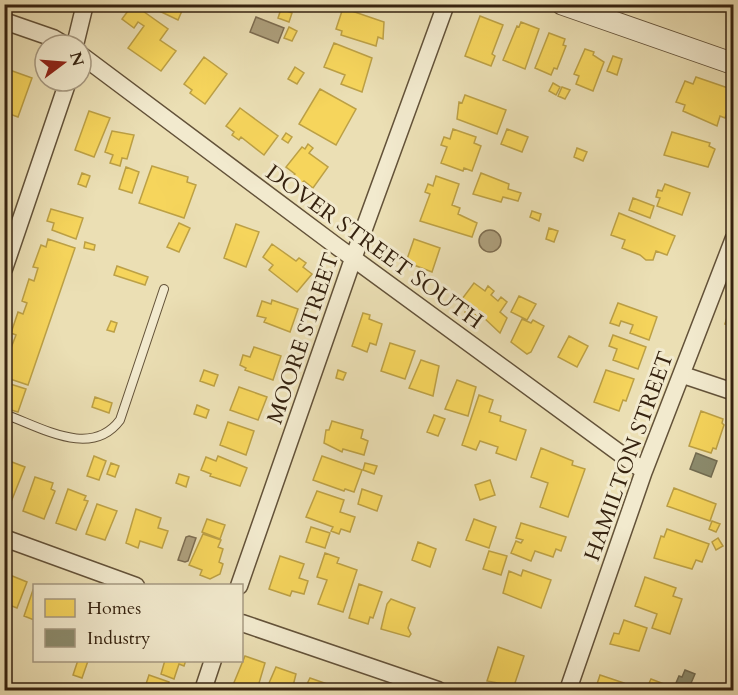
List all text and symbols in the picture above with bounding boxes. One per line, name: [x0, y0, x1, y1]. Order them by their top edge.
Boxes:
north arrow: [33, 33, 93, 93]
text: N: [64, 49, 89, 69]
street label: DOVER STREET SOUTH: [260, 158, 489, 336]
street label: MOORE STREET: [260, 249, 346, 428]
street label: HAMILTON STREET: [577, 347, 681, 565]
legend: [33, 584, 243, 662]
text: Homes: [87, 596, 141, 621]
text: Industry: [87, 626, 151, 651]

